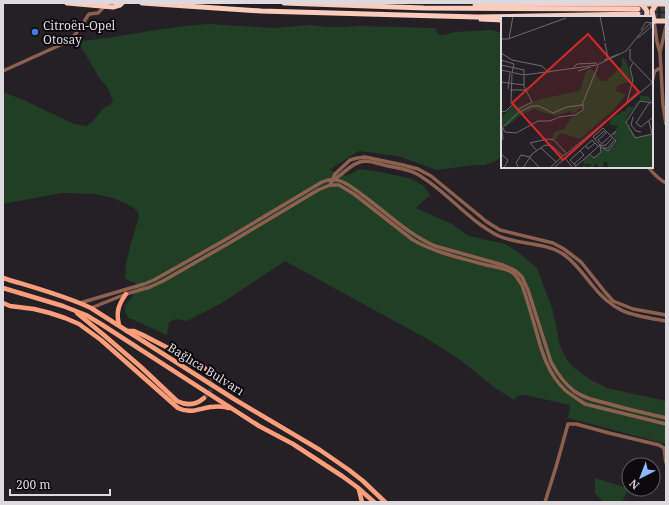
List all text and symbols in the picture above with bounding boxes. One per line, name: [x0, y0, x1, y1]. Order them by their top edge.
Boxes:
inset map: [501, 16, 653, 168]
place label: Citroën-Opel Otosay: [43, 17, 116, 48]
marker: Citroën-Opel Otosay: [30, 27, 40, 37]
street label: Bağlıca Bulvarı: [165, 339, 247, 399]
north arrow: [621, 457, 661, 497]
scale bar: [10, 471, 110, 497]
text: 200 m: [16, 476, 51, 493]
text: N: [625, 476, 642, 493]

